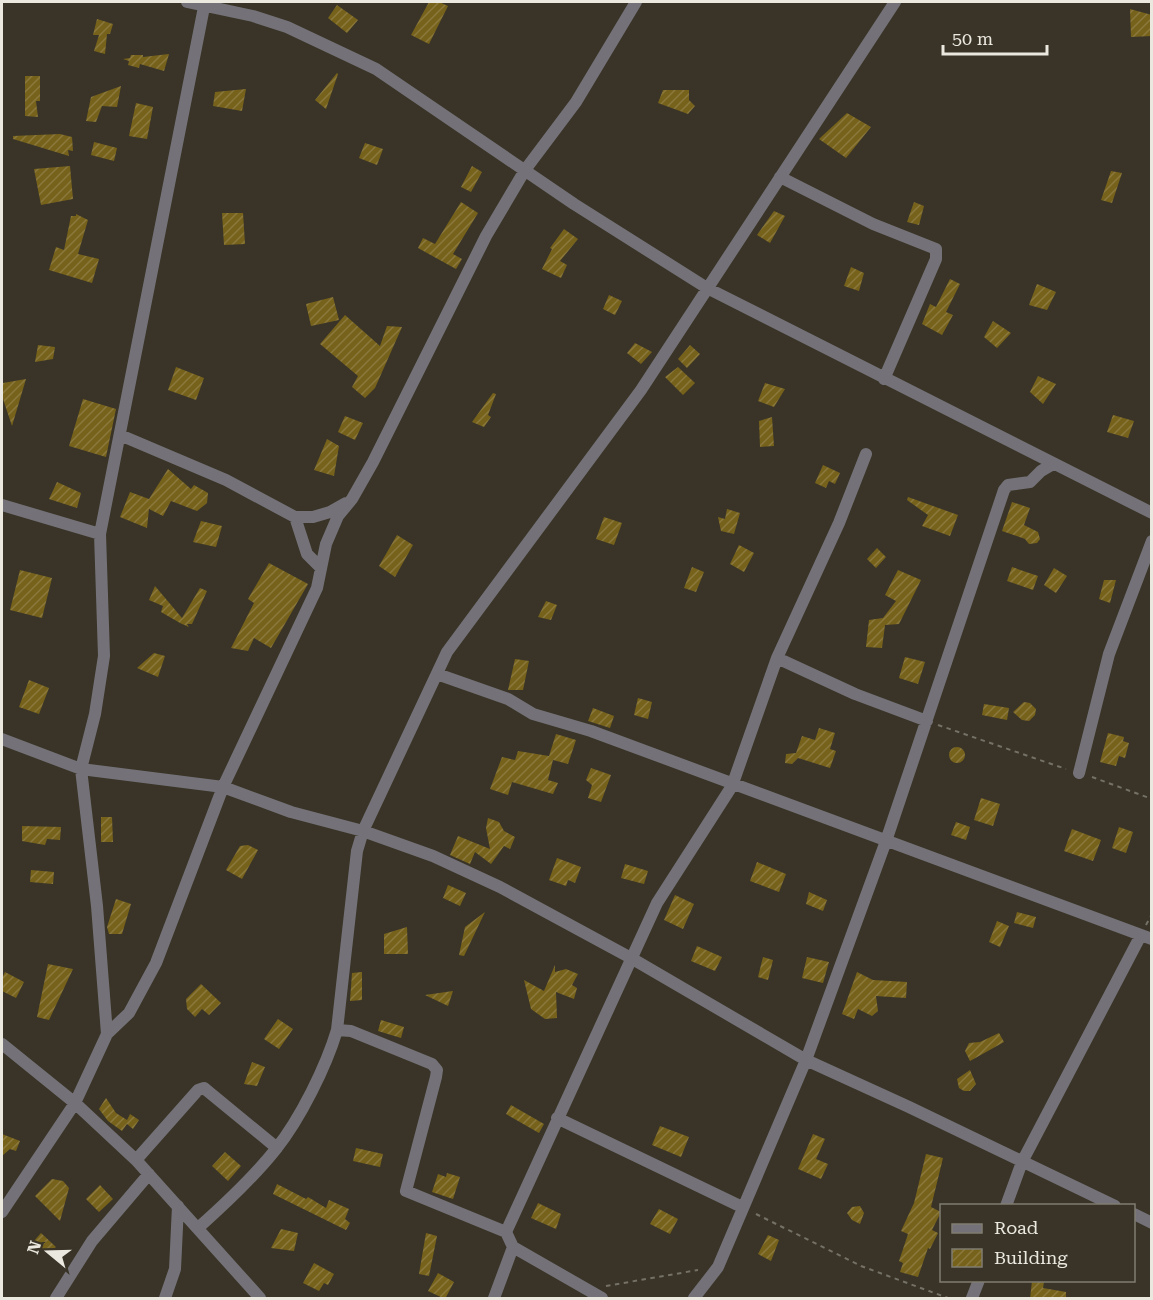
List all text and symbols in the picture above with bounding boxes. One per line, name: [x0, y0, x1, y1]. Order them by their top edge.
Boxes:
scale bar: [943, 18, 1046, 56]
text: 50 m: [952, 28, 993, 49]
legend: [940, 1204, 1135, 1282]
text: Road: [994, 1217, 1039, 1238]
north arrow: [18, 1222, 78, 1282]
text: N: [23, 1238, 45, 1256]
text: Building: [994, 1247, 1068, 1268]

